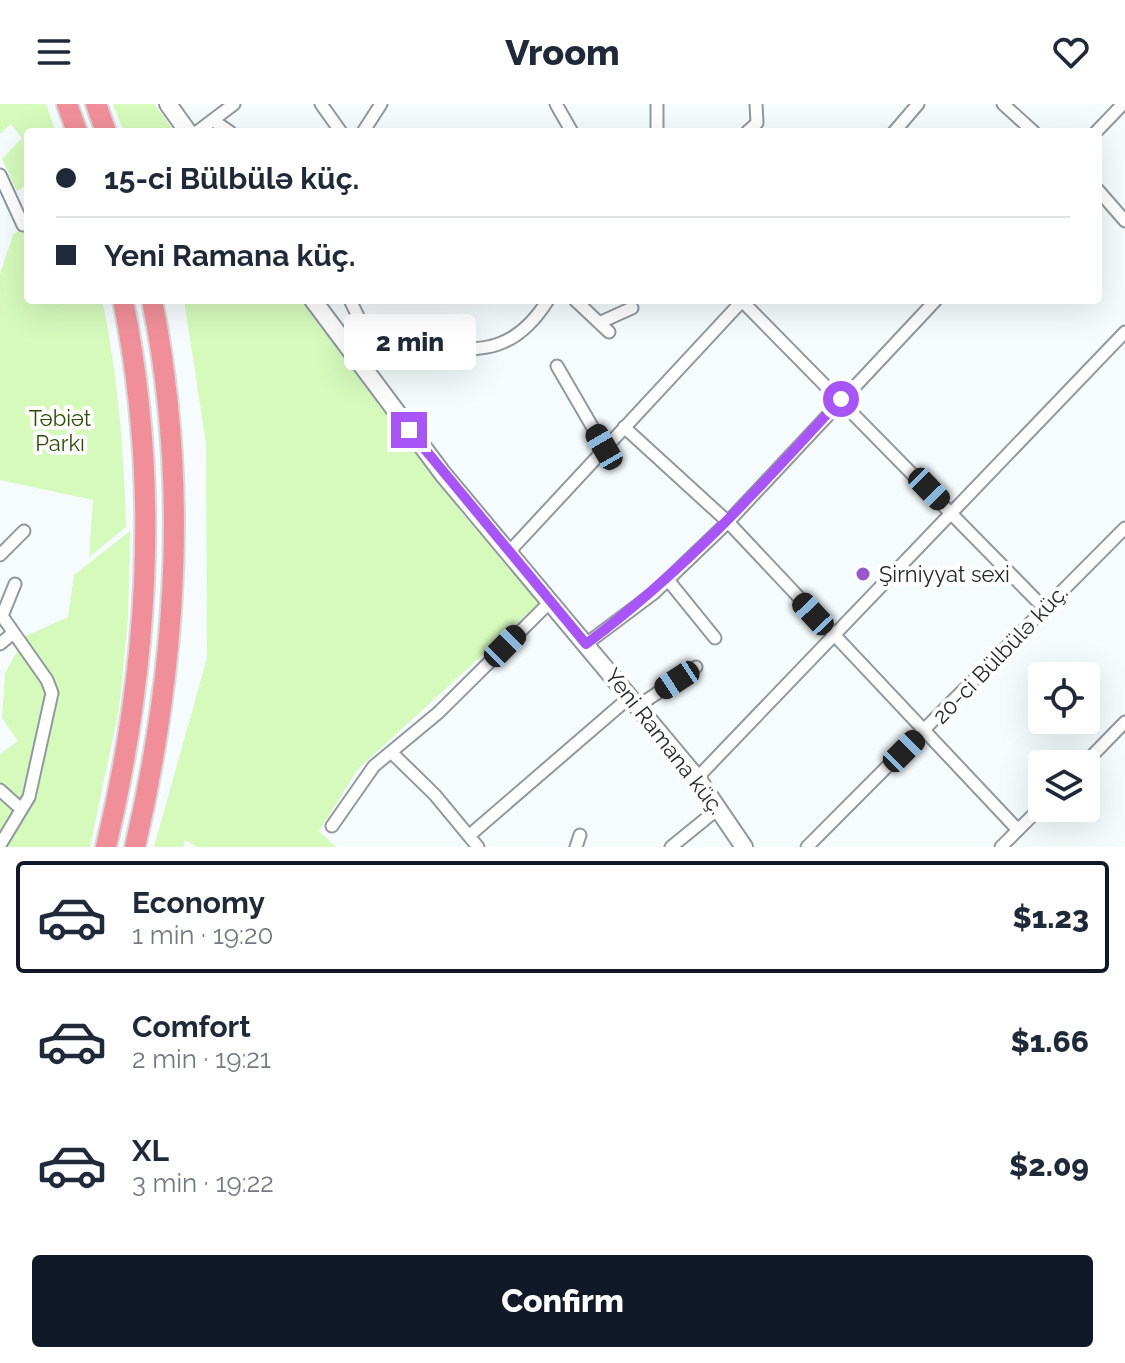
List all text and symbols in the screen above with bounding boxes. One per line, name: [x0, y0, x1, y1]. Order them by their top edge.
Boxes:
icon: menu: [32, 30, 76, 74]
icon: heart: [1049, 30, 1093, 74]
text: Vroom: [505, 31, 620, 73]
text: 15-ci Bülbülə küç.: [104, 161, 359, 196]
text: Yeni Ramana küç.: [104, 238, 356, 273]
callout: 2 min: [343, 314, 475, 370]
text: 2 min: [376, 327, 444, 357]
route start: [823, 381, 859, 417]
park label: Təbiət Parkı: [29, 405, 92, 456]
route end: [391, 412, 427, 448]
car: [582, 420, 626, 474]
car: [904, 463, 954, 515]
place label: Şirniyyat sexi: [879, 561, 1010, 587]
marker: Şirniyyat sexi: [854, 565, 872, 583]
street label: 20-ci Bülbülə küç.: [927, 579, 1073, 729]
car: [788, 588, 838, 640]
car: [480, 621, 530, 671]
car: [650, 657, 704, 703]
map controls: [1028, 662, 1100, 822]
button: locate: [1028, 662, 1100, 734]
street label: Yeni Ramana küç.: [600, 663, 730, 819]
car: [879, 726, 929, 776]
button: layers: [1028, 750, 1100, 822]
icon: car: [36, 881, 108, 953]
text: Economy: [132, 885, 265, 920]
text: $1.23: [1013, 900, 1089, 935]
text: 1 min · 19:20: [132, 920, 273, 950]
icon: car: [36, 1005, 108, 1077]
text: Comfort: [132, 1009, 251, 1044]
text: $1.66: [1011, 1024, 1089, 1059]
text: 2 min · 19:21: [132, 1044, 271, 1074]
icon: car: [36, 1129, 108, 1201]
text: XL: [132, 1133, 169, 1168]
text: $2.09: [1009, 1148, 1089, 1183]
text: 3 min · 19:22: [132, 1168, 274, 1198]
button: Confirm: [32, 1255, 1093, 1347]

